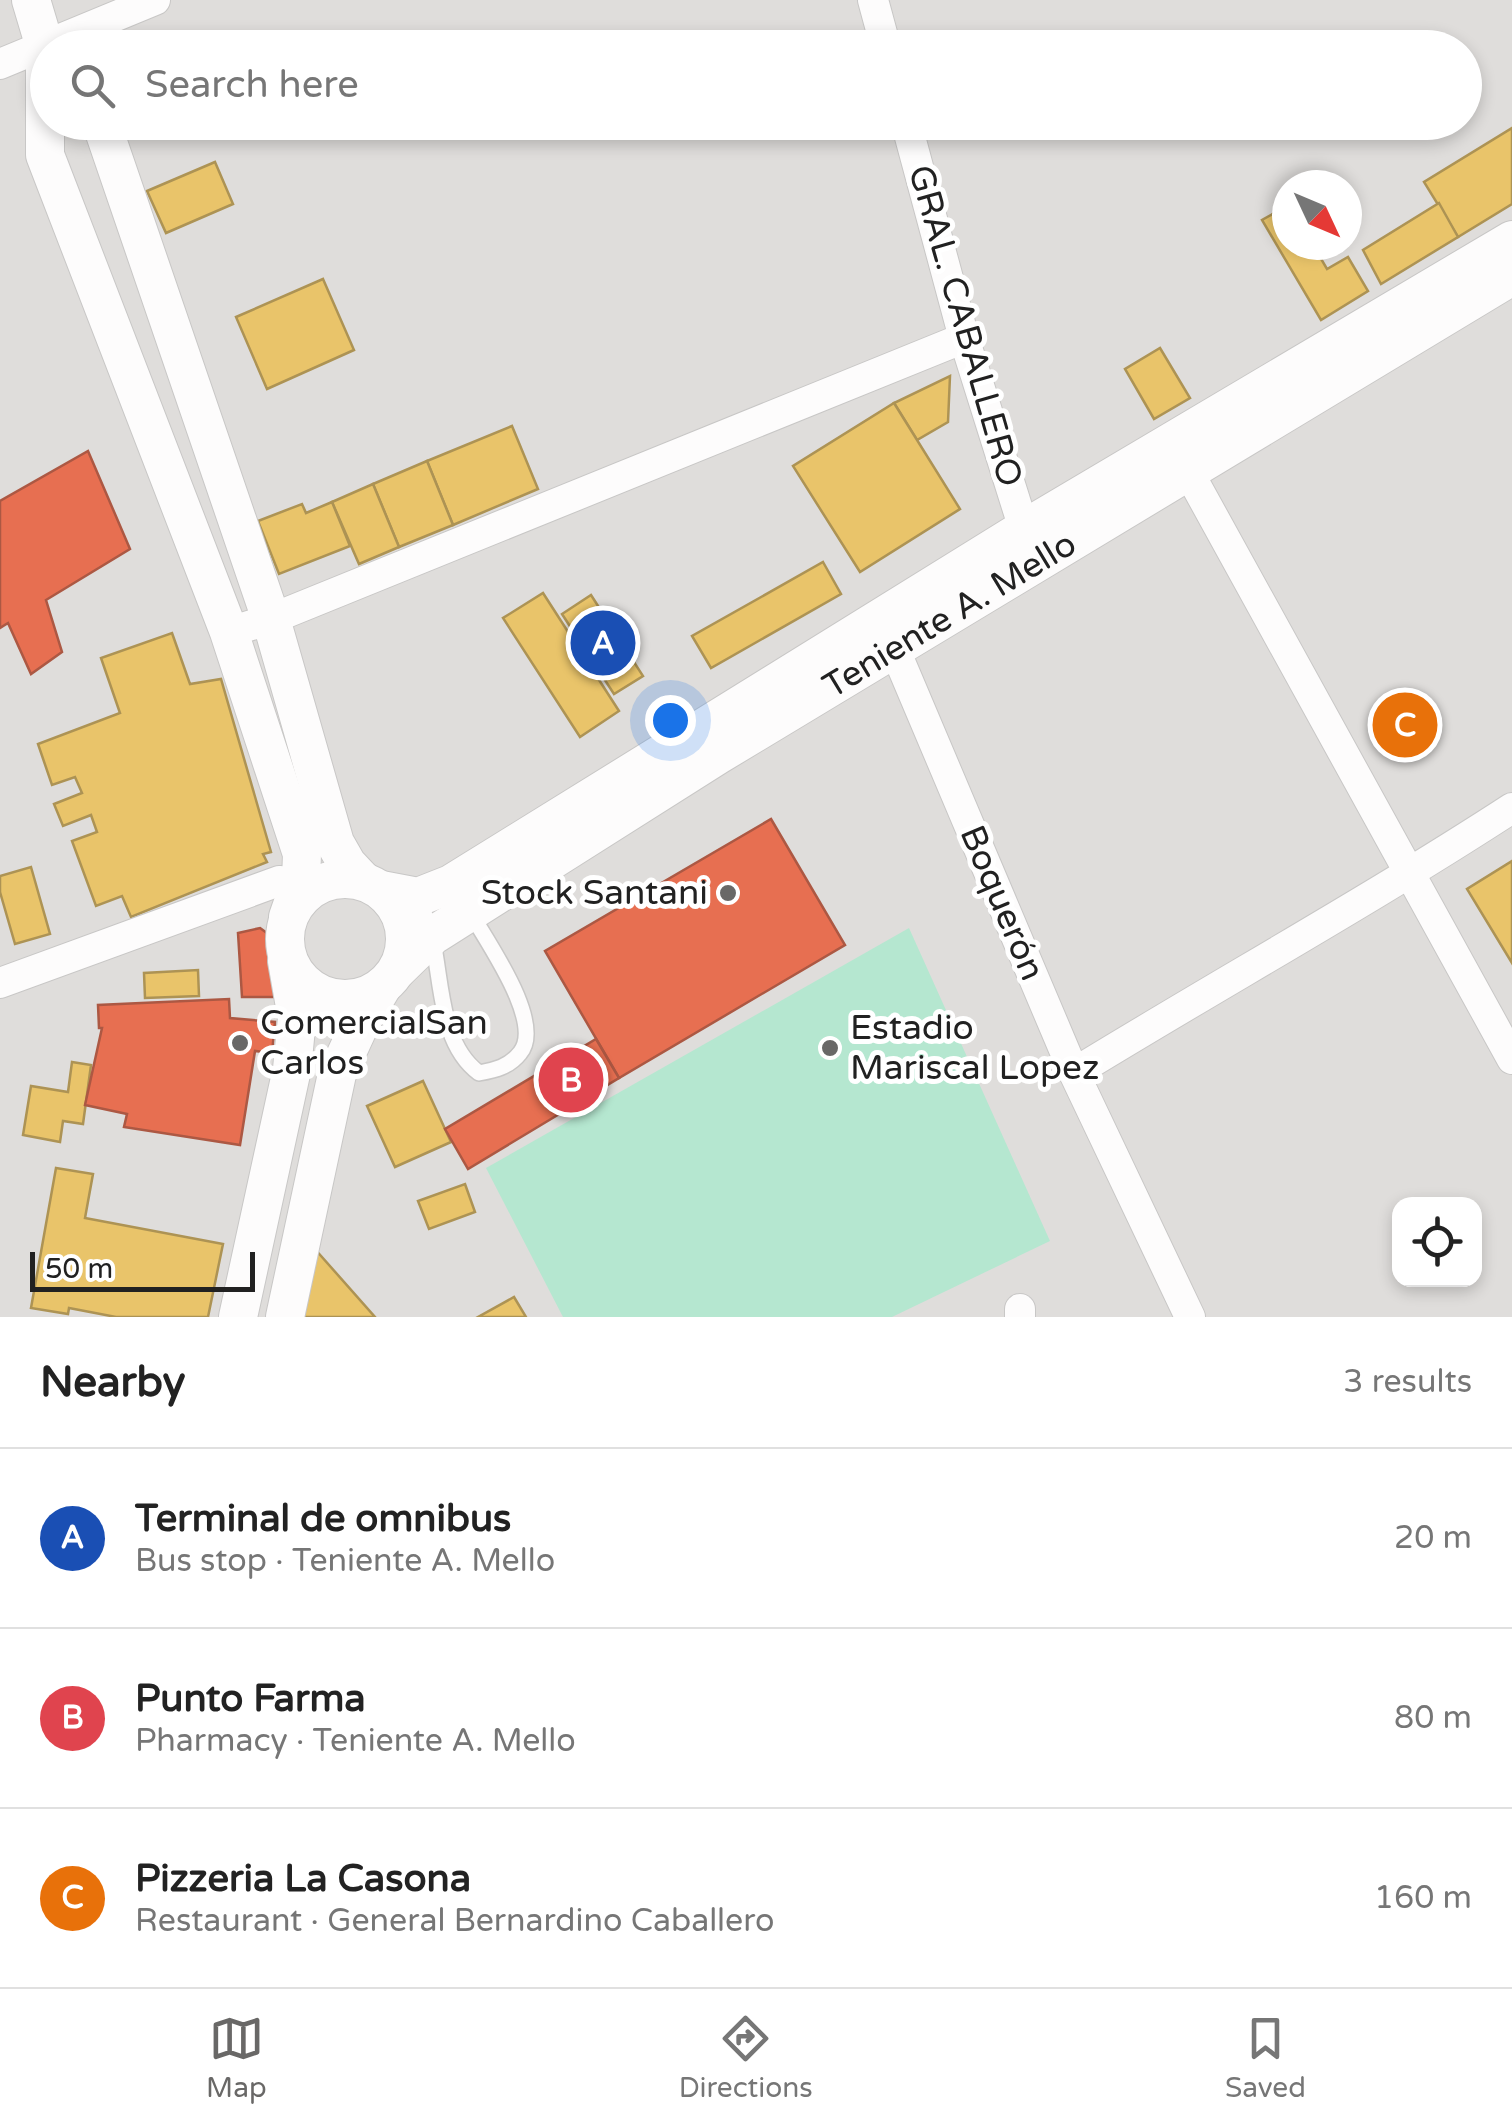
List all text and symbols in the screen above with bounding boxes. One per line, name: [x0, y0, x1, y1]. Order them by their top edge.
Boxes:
search box: [30, 30, 1482, 140]
icon: search: [65, 58, 120, 113]
text: Search here: [145, 62, 359, 108]
street label: GRAL. CABALLERO: [899, 160, 1031, 492]
north arrow: [1272, 170, 1362, 260]
street label: Teniente A. Mello: [816, 523, 1084, 707]
pin: A: [570, 606, 636, 680]
pin: C: [1372, 688, 1438, 762]
your location: [645, 695, 696, 746]
street label: Boquerón: [951, 819, 1053, 987]
place label: Stock Santani: [481, 872, 708, 914]
marker: Stock Santani: [717, 882, 739, 904]
place label: ComercialSan Carlos: [260, 1002, 488, 1084]
place label: Estadio Mariscal Lopez: [850, 1007, 1099, 1089]
marker: ComercialSan Carlos: [229, 1032, 251, 1054]
marker: Estadio Mariscal Lopez: [819, 1037, 841, 1059]
pin: B: [538, 1042, 604, 1118]
map controls: [1392, 1197, 1482, 1287]
button: locate: [1392, 1197, 1482, 1287]
scale bar: [30, 1247, 255, 1292]
text: 50 m: [45, 1252, 113, 1286]
text: Nearby: [40, 1357, 185, 1408]
text: 3 results: [1343, 1363, 1472, 1401]
text: Terminal de omnibus: [135, 1496, 511, 1542]
text: A: [61, 1519, 84, 1557]
text: 20 m: [1394, 1519, 1472, 1557]
text: Bus stop · Teniente A. Mello: [135, 1542, 555, 1580]
text: Punto Farma: [135, 1676, 366, 1722]
text: B: [61, 1699, 84, 1737]
text: 80 m: [1394, 1699, 1472, 1737]
text: Pharmacy · Teniente A. Mello: [135, 1722, 576, 1760]
text: Pizzeria La Casona: [135, 1856, 471, 1902]
text: C: [61, 1879, 84, 1917]
text: 160 m: [1374, 1879, 1472, 1917]
text: Restaurant · General Bernardino Caballero: [135, 1902, 774, 1940]
tab: Map: [206, 2011, 267, 2105]
tab: Directions: [679, 2011, 813, 2105]
tab: Saved: [1225, 2011, 1306, 2105]

